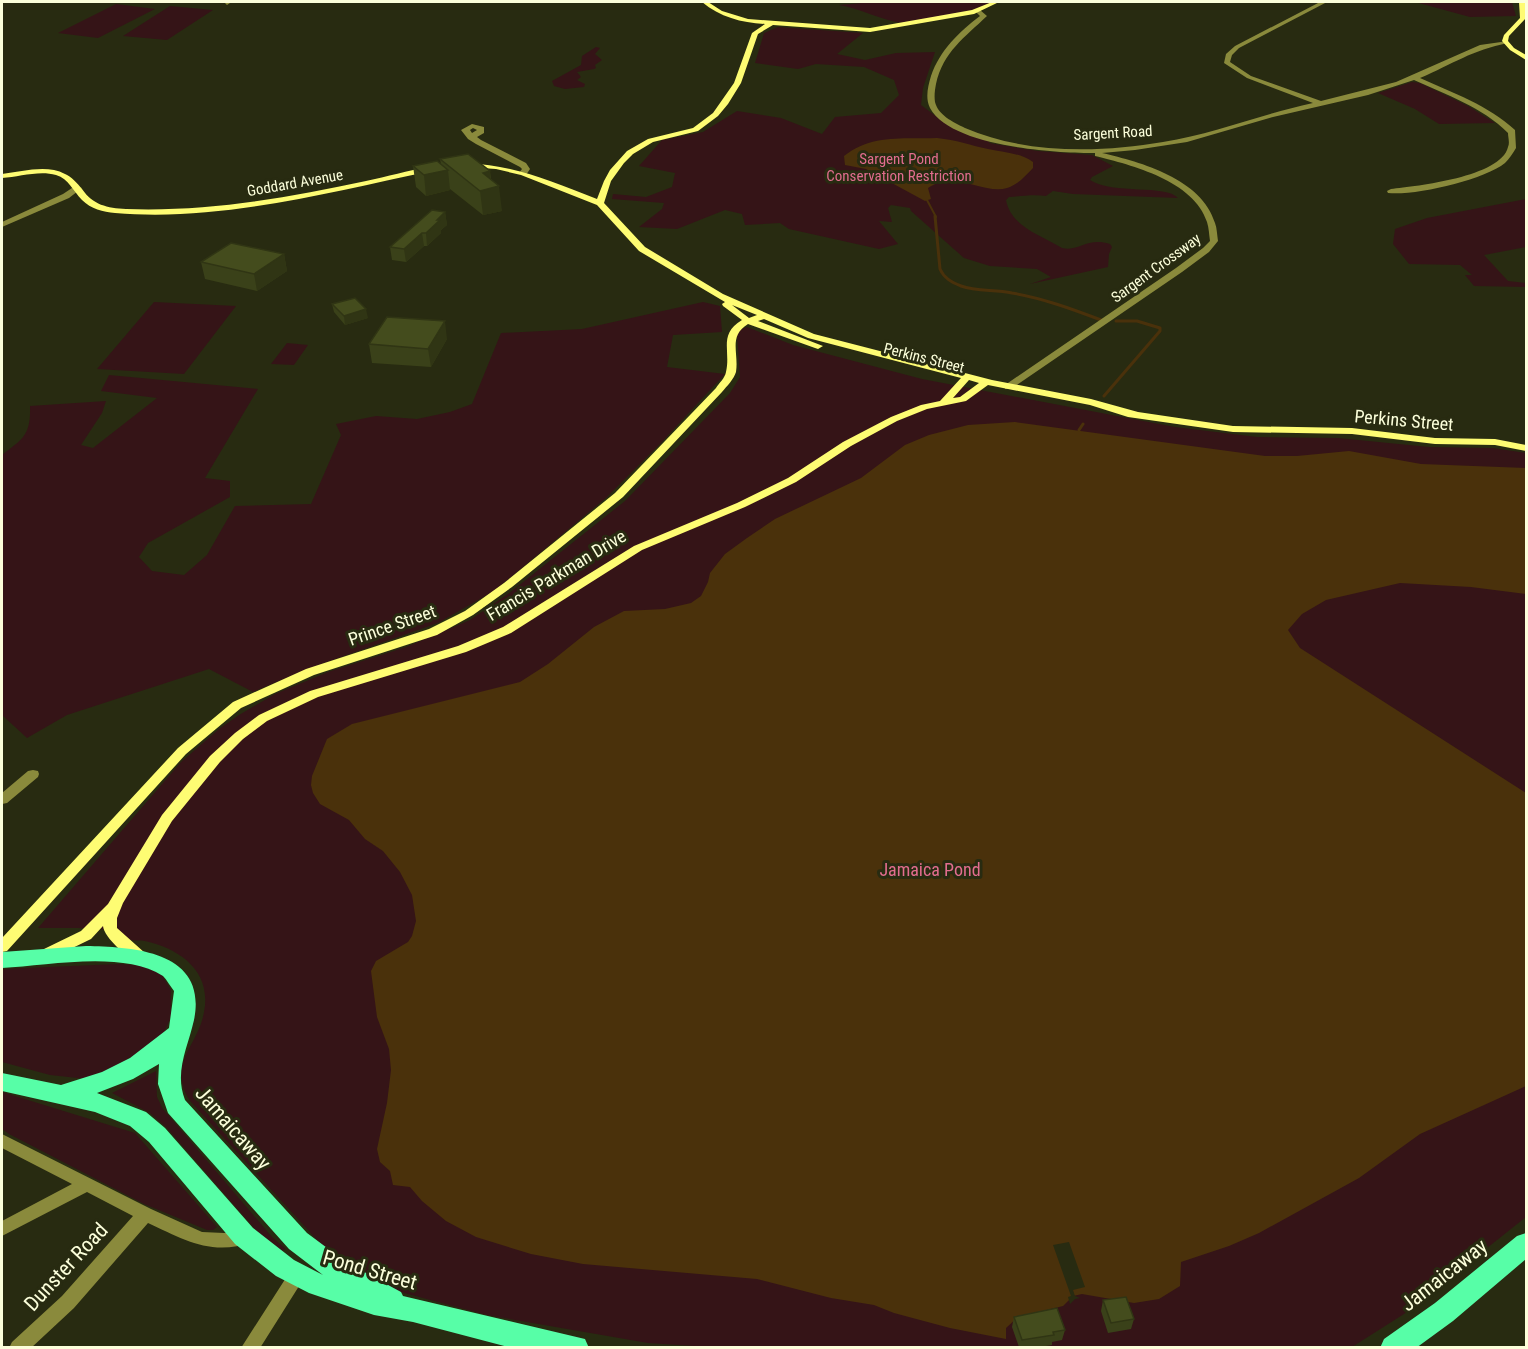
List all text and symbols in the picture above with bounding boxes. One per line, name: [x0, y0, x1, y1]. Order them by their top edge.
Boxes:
street label: Sargent Road: [1073, 122, 1153, 144]
park label: Sargent Pond Conservation Restriction: [826, 150, 972, 185]
street label: Goddard Avenue: [246, 166, 344, 200]
street label: Sargent Crossway: [1108, 230, 1204, 306]
street label: Perkins Street: [882, 339, 966, 377]
street label: Perkins Street: [1354, 405, 1454, 435]
street label: Francis Parkman Drive: [483, 525, 629, 625]
street label: Prince Street: [345, 600, 439, 650]
park label: Jamaica Pond: [879, 859, 981, 880]
street label: Jamaicaway: [190, 1081, 276, 1175]
street label: Dunster Road: [19, 1218, 113, 1316]
street label: Jamaicaway: [1396, 1234, 1492, 1316]
street label: Pond Street: [320, 1245, 420, 1295]

